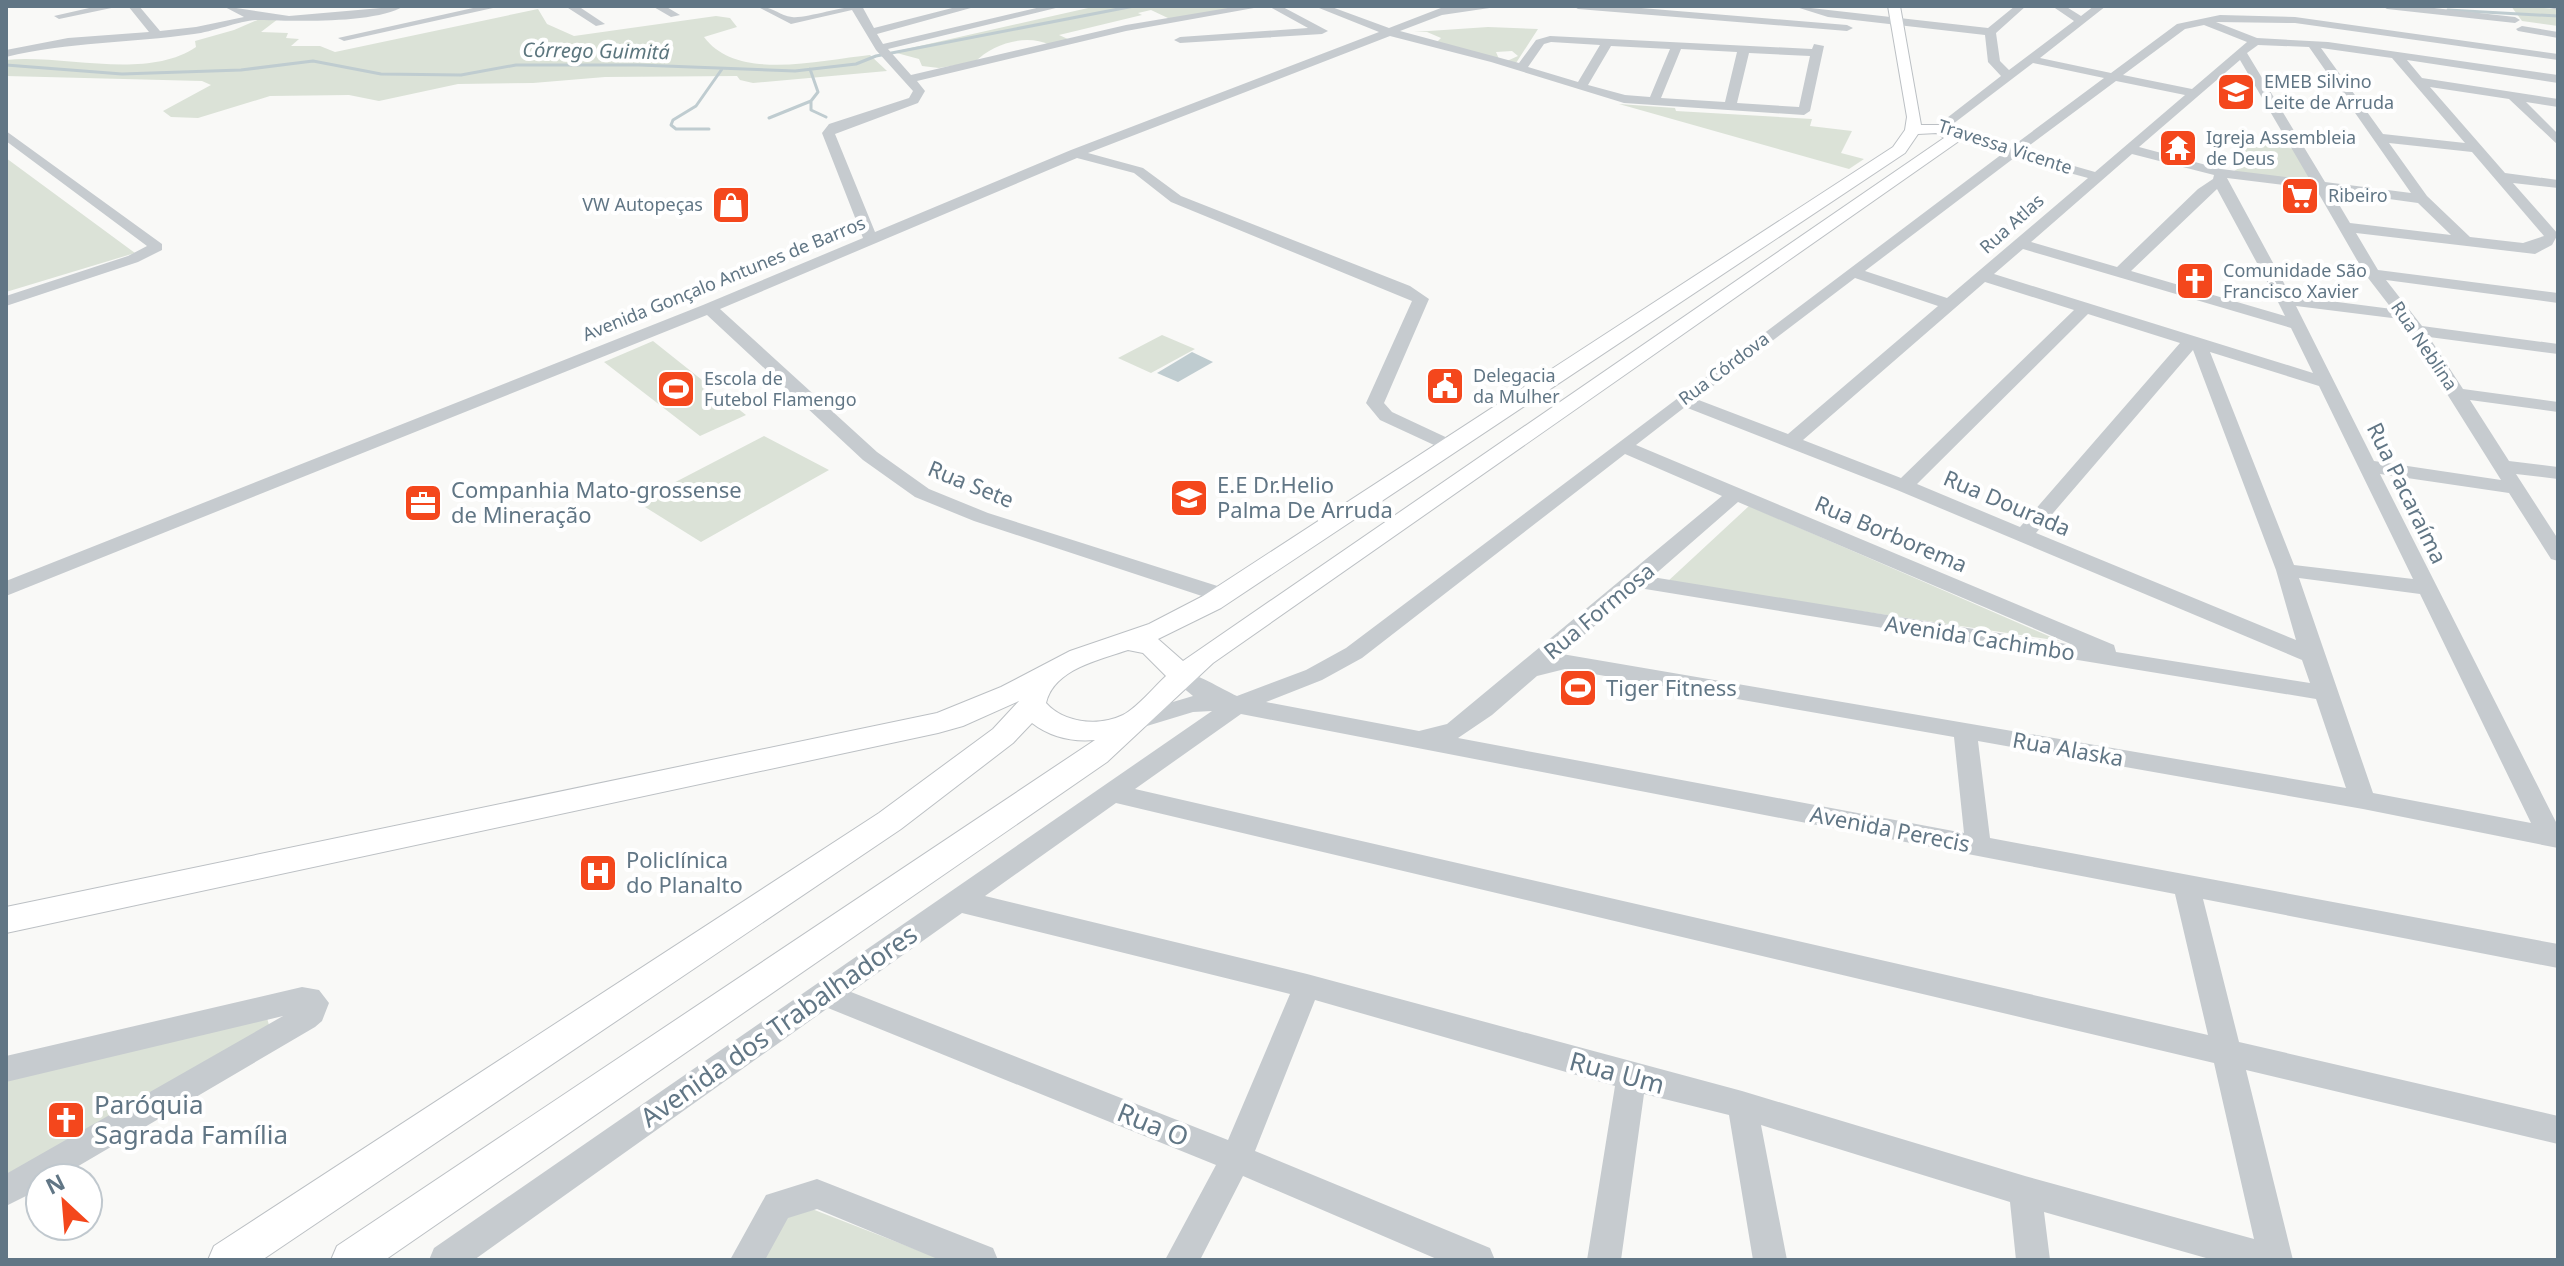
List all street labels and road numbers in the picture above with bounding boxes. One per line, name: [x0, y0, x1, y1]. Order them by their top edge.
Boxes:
street label: Travessa Vicente: [1935, 113, 2075, 179]
street label: Rua Atlas: [1974, 188, 2049, 258]
street label: Avenida Gonçalo Antunes de Barros: [579, 210, 869, 346]
street label: Rua Neblina: [2386, 296, 2463, 395]
street label: Rua Córdova: [1673, 326, 1773, 410]
street label: Rua Pacaraíma: [2361, 417, 2455, 568]
street label: Rua Sete: [924, 452, 1019, 514]
street label: Rua Dourada: [1939, 462, 2075, 542]
street label: Rua Borborema: [1811, 487, 1972, 579]
street label: Rua Formosa: [1537, 555, 1660, 665]
street label: Avenida Cachimbo: [1883, 607, 2077, 667]
street label: Rua Alaska: [2010, 724, 2126, 773]
street label: Avenida Perecis: [1808, 798, 1973, 858]
street label: Avenida dos Trabalhadores: [633, 916, 924, 1135]
street label: Rua Um: [1566, 1042, 1669, 1102]
street label: Rua O: [1112, 1094, 1194, 1155]

